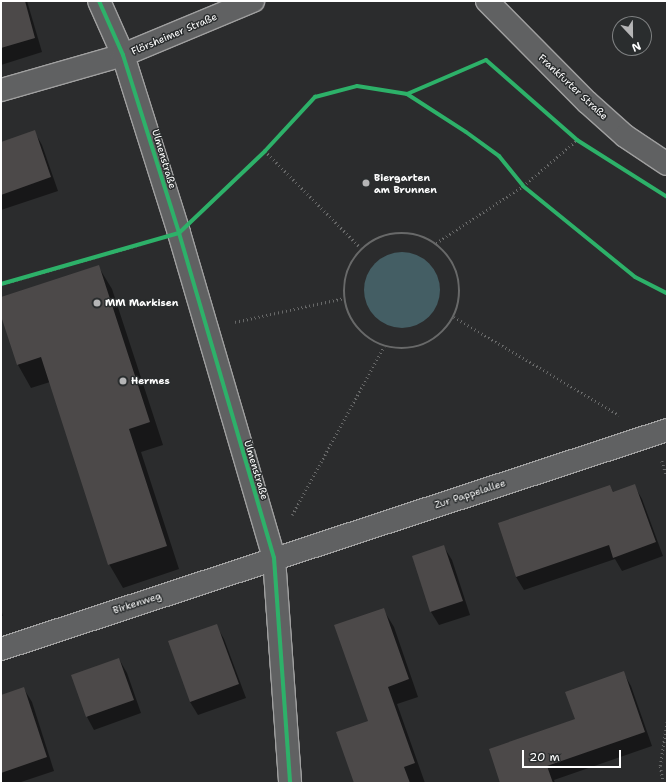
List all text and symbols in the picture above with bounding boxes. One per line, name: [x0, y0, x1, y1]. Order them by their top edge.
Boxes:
street label: Flörsheimer Straße: [129, 10, 219, 58]
north arrow: [612, 16, 652, 56]
text: N: [629, 38, 643, 55]
street label: Frankfurter Straße: [536, 52, 610, 122]
street label: Ulmenstraße: [149, 128, 179, 190]
place label: Biergarten am Brunnen: [374, 171, 437, 194]
marker: Biergarten am Brunnen: [361, 178, 371, 188]
place label: MM Markisen: [105, 297, 178, 309]
marker: MM Markisen: [92, 298, 102, 308]
place label: Hermes: [131, 375, 170, 387]
marker: Hermes: [118, 376, 128, 386]
street label: Ulmenstraße: [241, 439, 271, 501]
street label: Zur Pappelallee: [433, 477, 507, 511]
street label: Birkenweg: [111, 590, 163, 616]
scale bar: [524, 742, 623, 768]
text: 20 m: [529, 749, 560, 765]

